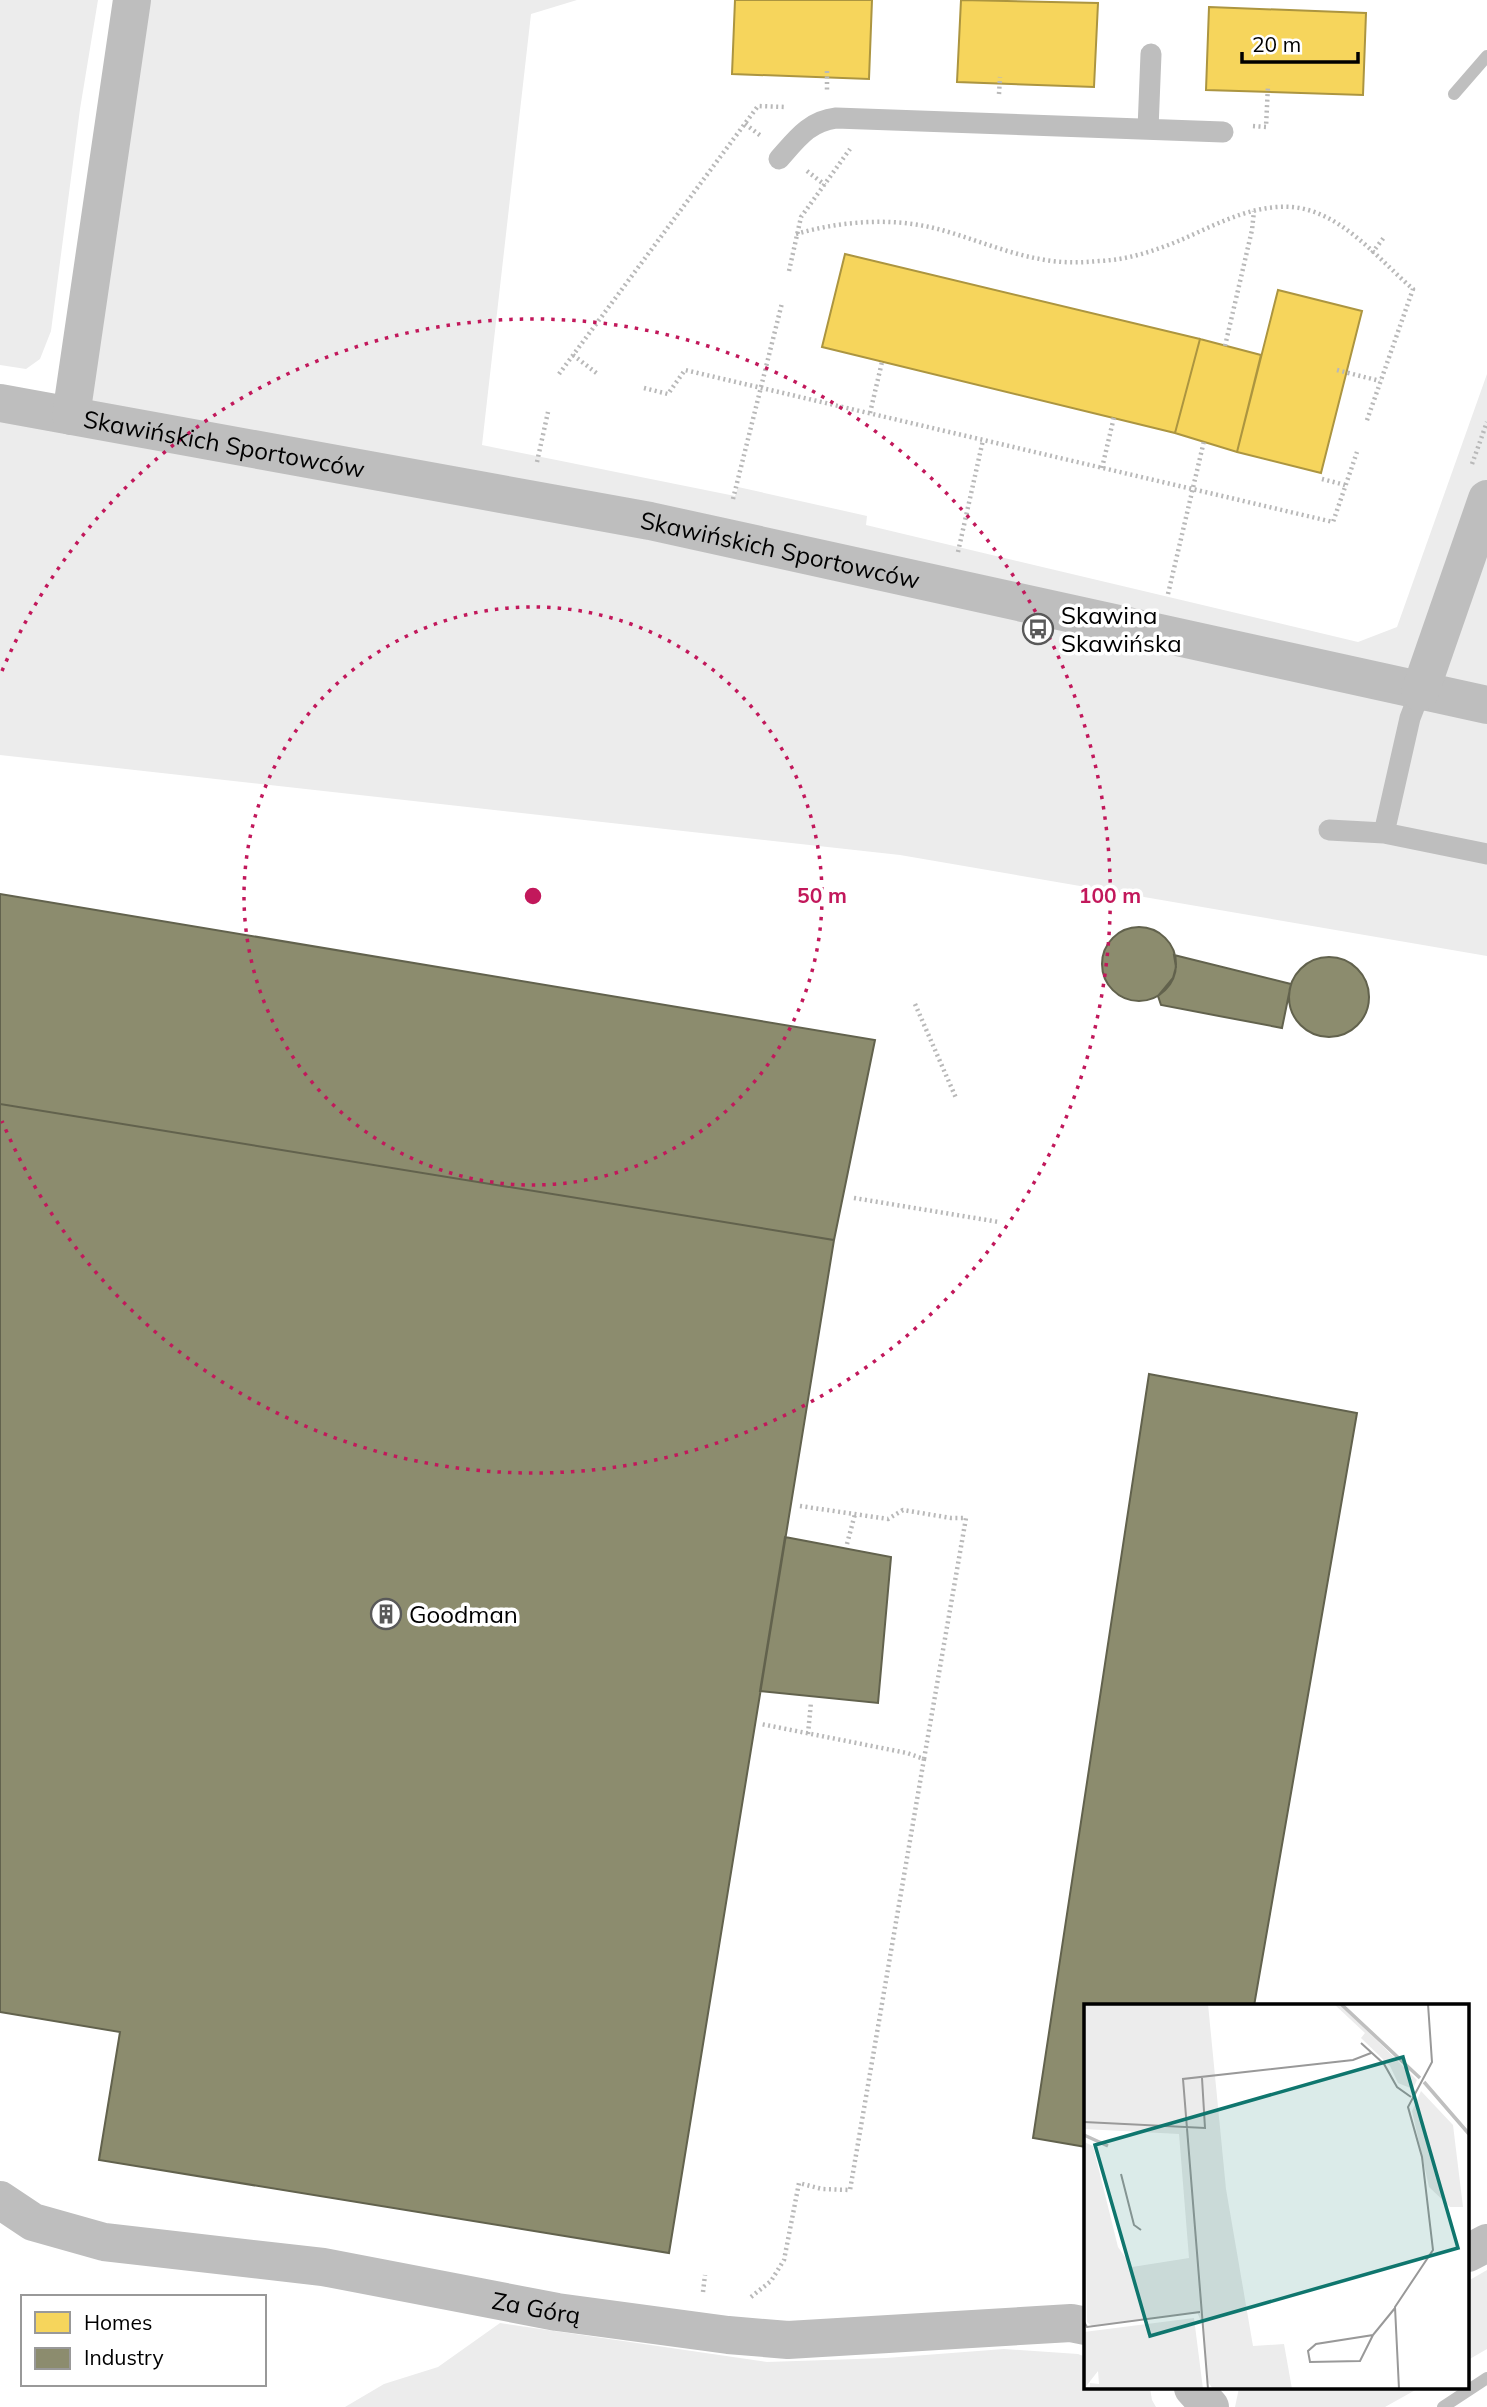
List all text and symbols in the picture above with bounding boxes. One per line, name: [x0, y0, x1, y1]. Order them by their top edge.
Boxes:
scale bar: [1242, 21, 1358, 65]
text: 20 m: [1252, 31, 1301, 57]
street label: Skawińskich Sportowców: [81, 403, 368, 484]
street label: Skawińskich Sportowców: [638, 505, 923, 595]
place label: Skawina Skawińska: [1061, 600, 1182, 658]
bus stop icon: Skawina Skawińska: [1021, 612, 1055, 646]
text: 50 m: [797, 882, 847, 908]
text: 100 m: [1079, 882, 1141, 908]
centre of rings: [521, 884, 545, 908]
building icon: Goodman: [369, 1597, 403, 1631]
place label: Goodman: [409, 1599, 518, 1629]
inset map: [1084, 2004, 1470, 2390]
street label: Za Górą: [490, 2285, 582, 2330]
legend: [21, 2295, 266, 2386]
text: Homes: [84, 2309, 152, 2335]
text: Industry: [84, 2344, 164, 2370]

